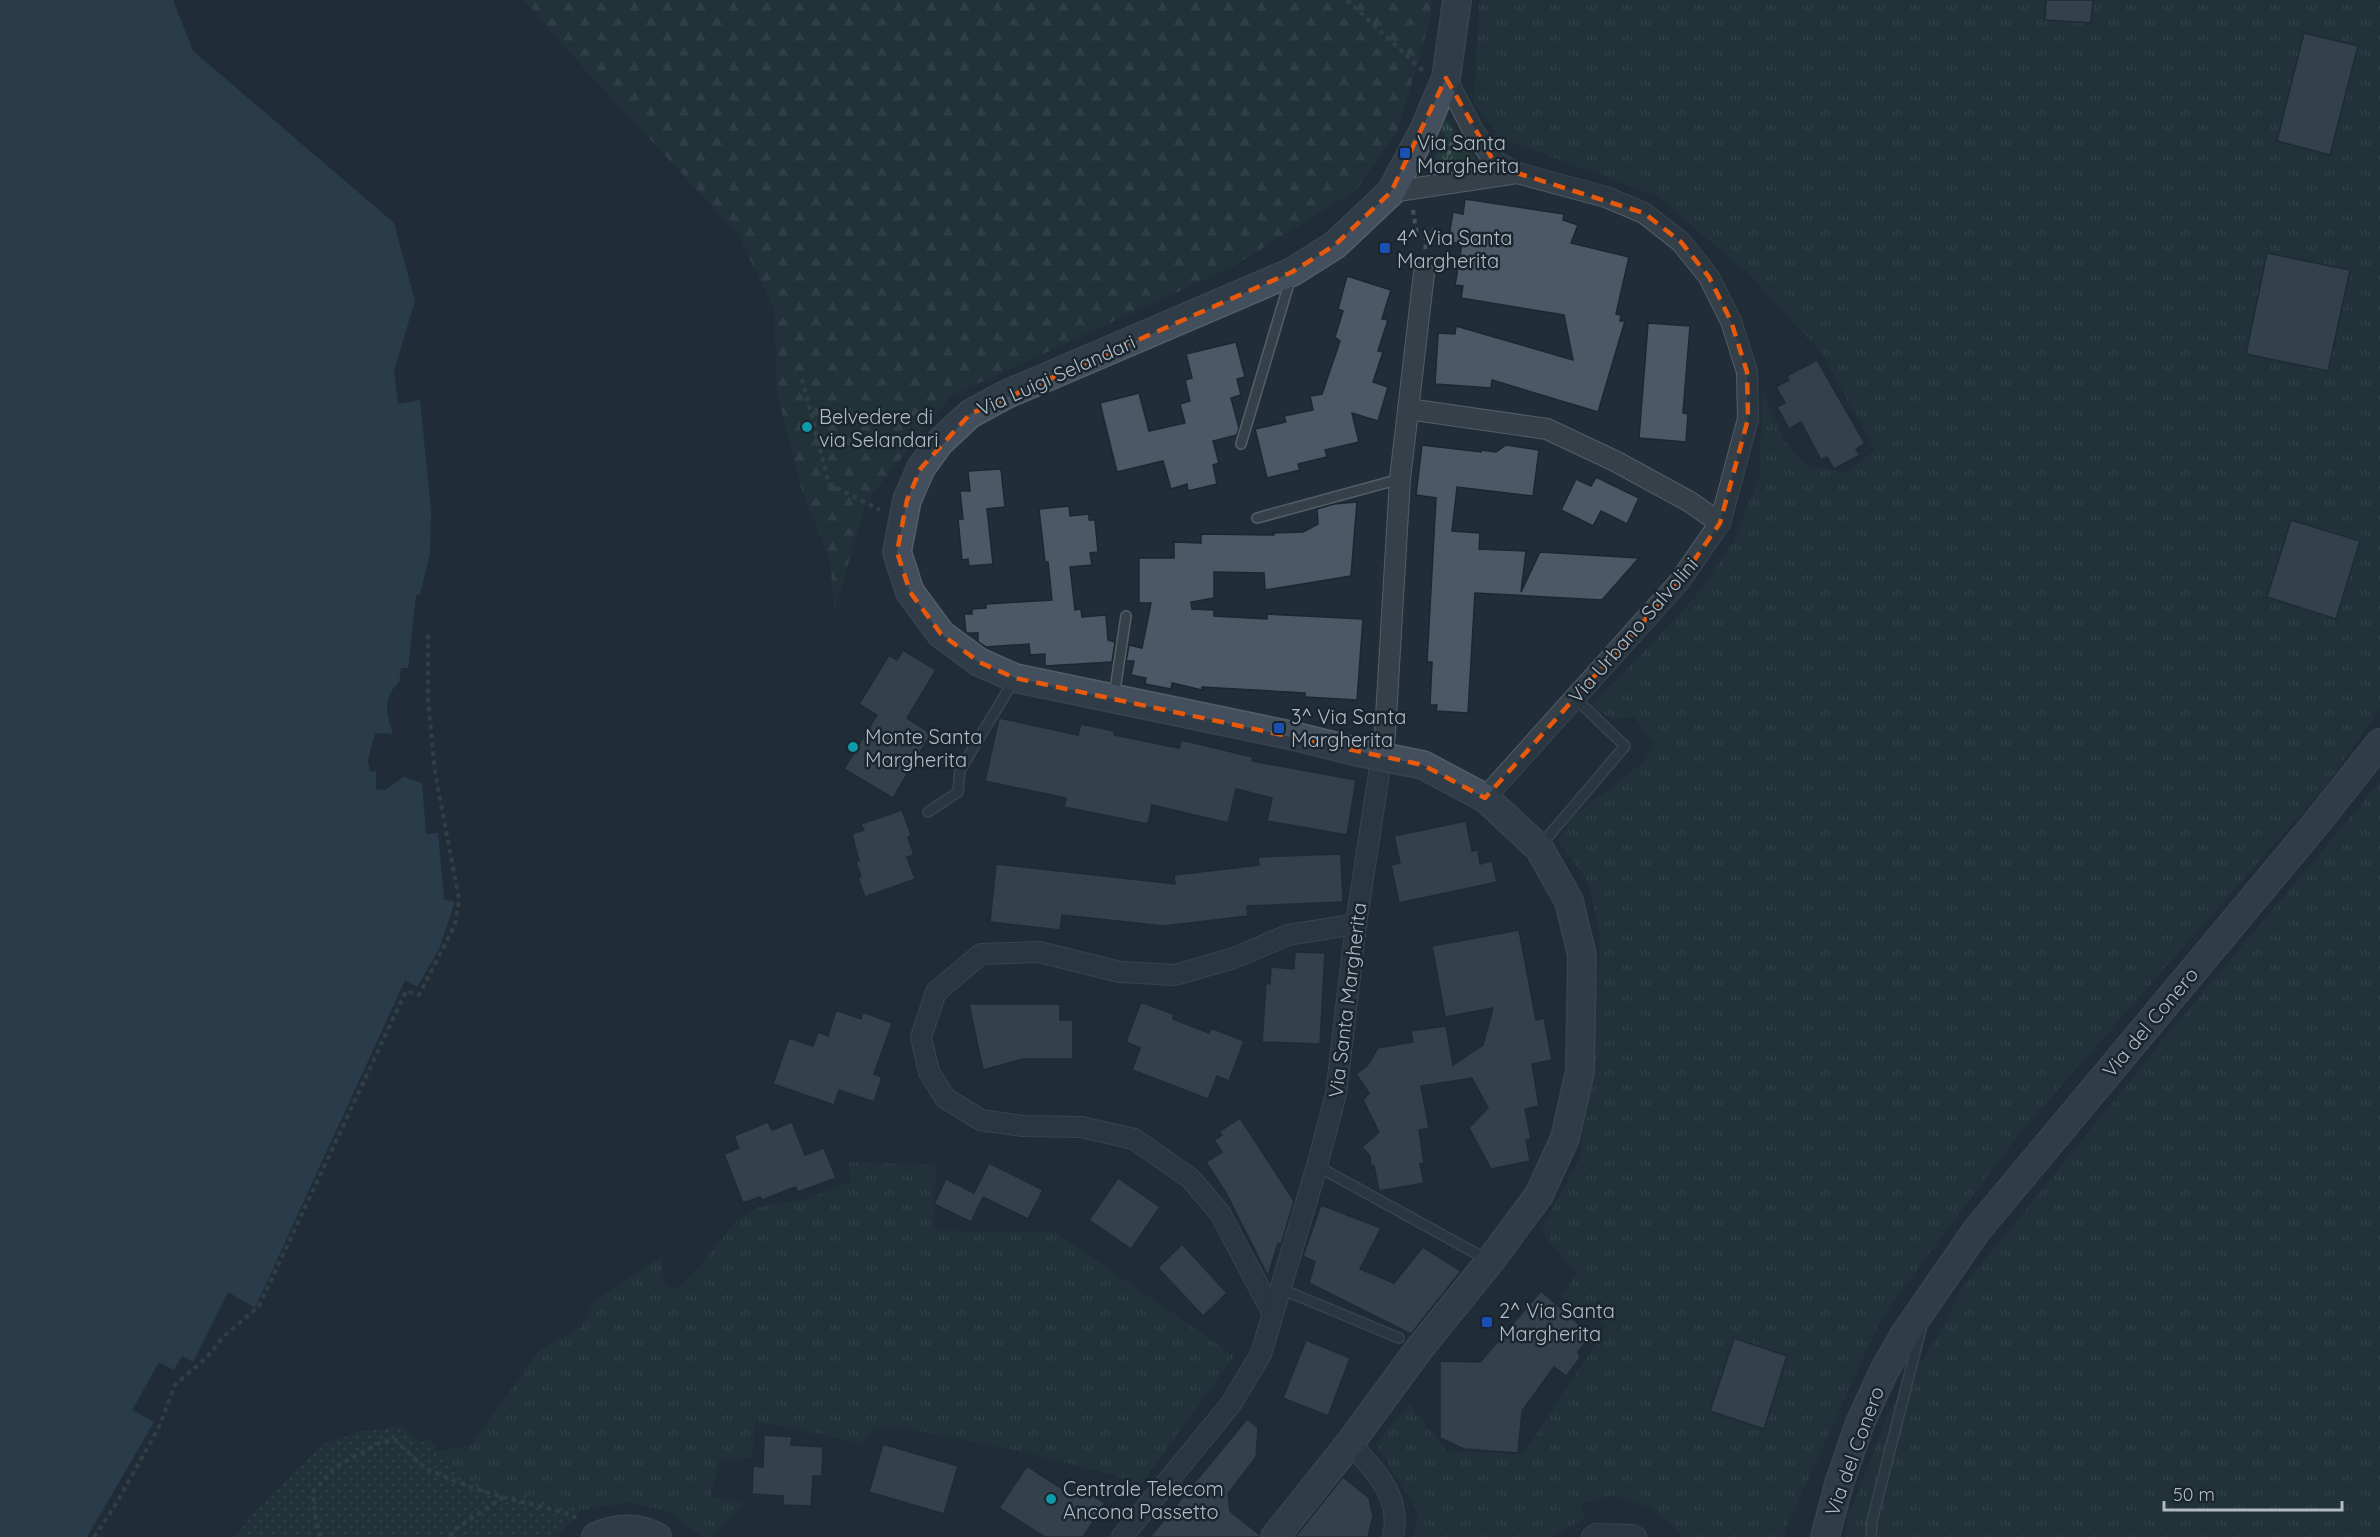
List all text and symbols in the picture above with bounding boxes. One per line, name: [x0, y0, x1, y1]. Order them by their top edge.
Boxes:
place label: Via Santa Margherita: [1417, 130, 1519, 178]
marker: Via Santa Margherita: [1398, 146, 1412, 160]
place label: 4^ Via Santa Margherita: [1397, 225, 1512, 273]
marker: 4^ Via Santa Margherita: [1378, 241, 1392, 255]
street label: Via Luigi Selandari: [973, 329, 1139, 421]
place label: Belvedere di via Selandari: [819, 404, 938, 452]
marker: Belvedere di via Selandari: [800, 420, 814, 434]
street label: Via Urbano Salvolini: [1563, 552, 1703, 708]
place label: 3^ Via Santa Margherita: [1291, 704, 1406, 752]
marker: 3^ Via Santa Margherita: [1272, 721, 1286, 735]
place label: Monte Santa Margherita: [865, 724, 982, 772]
marker: Monte Santa Margherita: [846, 740, 860, 754]
street label: Via Santa Margherita: [1323, 901, 1371, 1099]
street label: Via del Conero: [2097, 962, 2203, 1082]
place label: 2^ Via Santa Margherita: [1499, 1298, 1615, 1346]
marker: 2^ Via Santa Margherita: [1480, 1315, 1494, 1329]
street label: Via del Conero: [1819, 1383, 1889, 1519]
scale bar: [2164, 1474, 2342, 1512]
place label: Centrale Telecom Ancona Passetto: [1063, 1476, 1224, 1524]
text: 50 m: [2173, 1483, 2215, 1506]
marker: Centrale Telecom Ancona Passetto: [1044, 1492, 1058, 1506]

